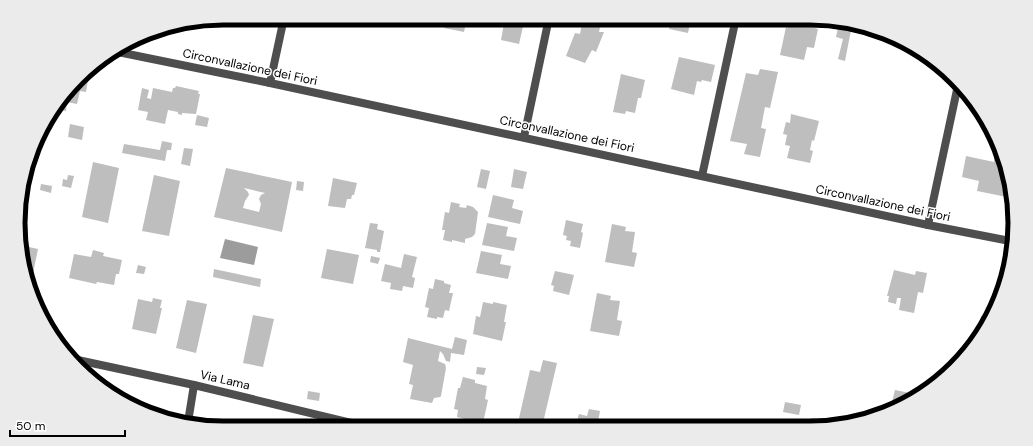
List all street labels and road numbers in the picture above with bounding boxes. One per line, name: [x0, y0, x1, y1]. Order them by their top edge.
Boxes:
street label: Circonvallazione dei Fiori: [181, 45, 319, 89]
street label: Circonvallazione dei Fiori: [498, 112, 636, 156]
street label: Circonvallazione dei Fiori: [814, 181, 952, 225]
street label: Via Lama: [198, 367, 252, 393]

